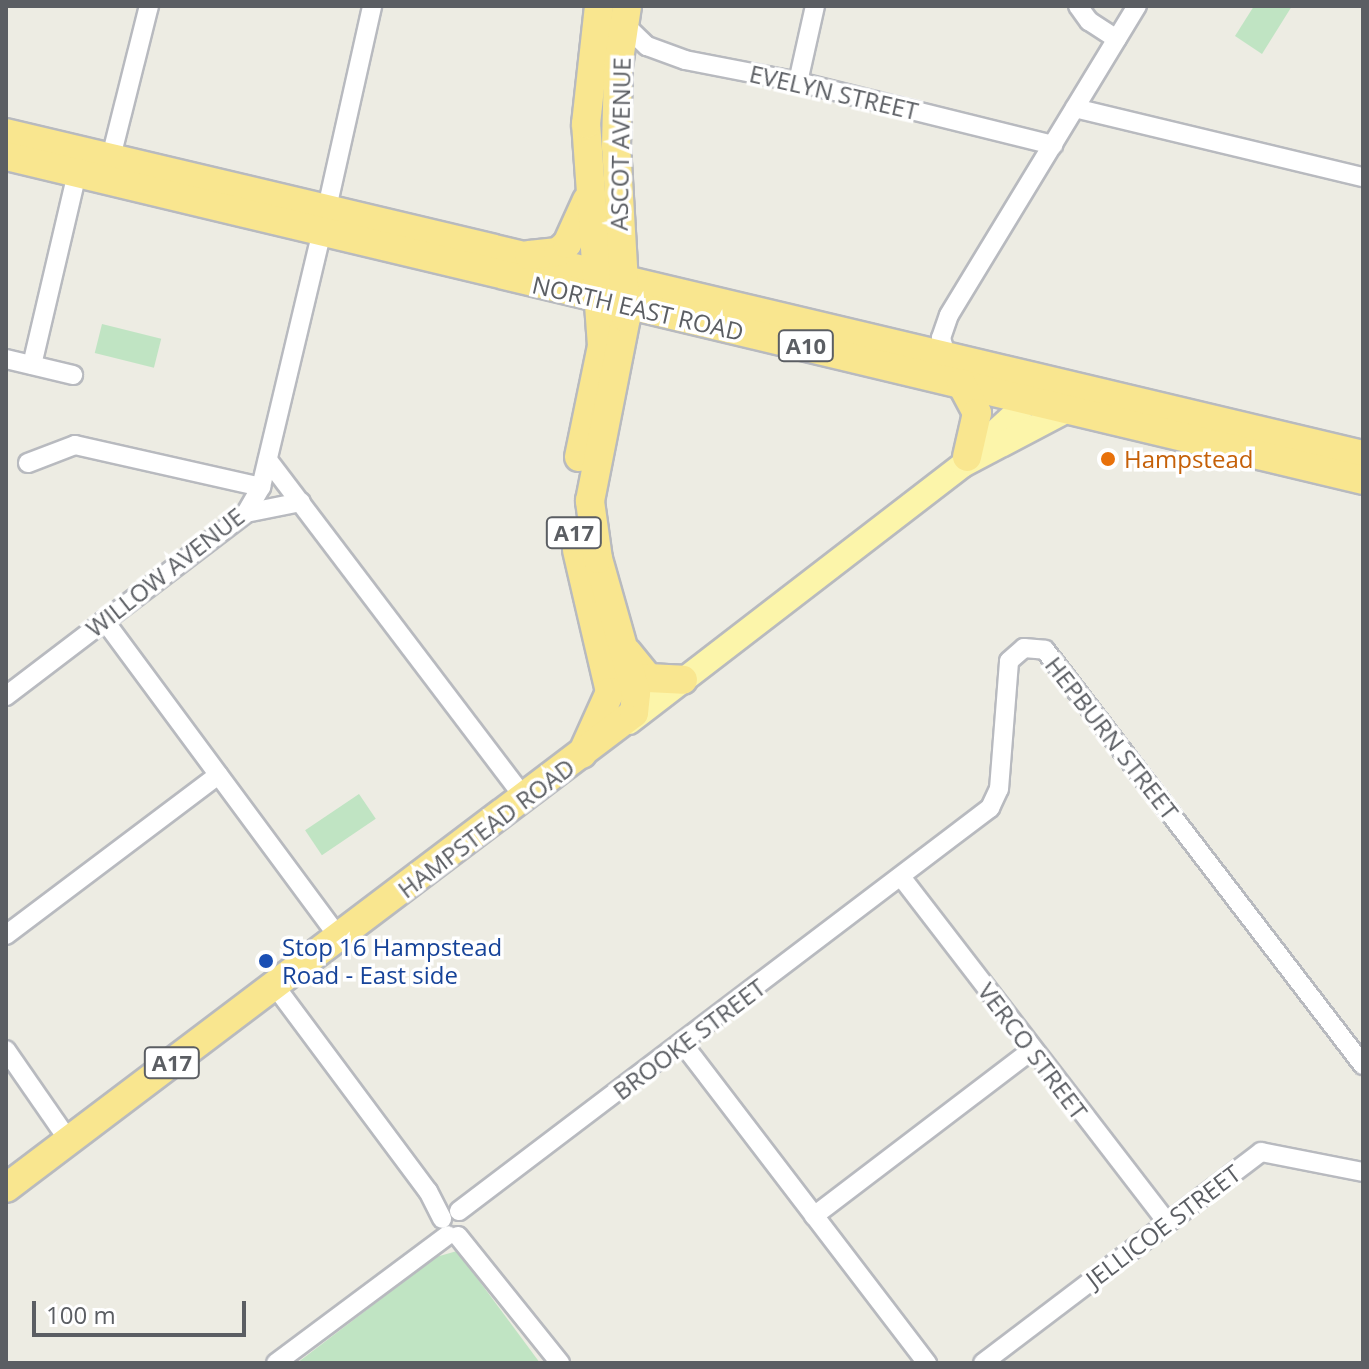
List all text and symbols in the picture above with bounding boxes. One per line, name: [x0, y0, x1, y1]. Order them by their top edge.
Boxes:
street label: ASCOT AVENUE: [604, 57, 636, 231]
street label: EVELYN STREET: [747, 59, 921, 125]
street label: NORTH EAST ROAD: [530, 270, 746, 346]
road number: A10: [776, 328, 836, 364]
place label: Hampstead: [1124, 445, 1253, 473]
marker: Hampstead: [1099, 450, 1117, 468]
street label: WILLOW AVENUE: [80, 501, 250, 643]
road number: A17: [544, 515, 604, 551]
street label: HEPBURN STREET: [1039, 651, 1185, 825]
street label: HAMPSTEAD ROAD: [392, 752, 580, 904]
place label: Stop 16 Hampstead Road - East side: [282, 933, 502, 989]
marker: Stop 16 Hampstead Road - East side: [257, 952, 275, 970]
street label: BROOKE STREET: [607, 972, 771, 1106]
street label: VERCO STREET: [972, 977, 1094, 1125]
road number: A17: [142, 1045, 202, 1081]
street label: JELLICOE STREET: [1080, 1159, 1246, 1293]
scale bar: [36, 1285, 250, 1335]
text: 100 m: [46, 1298, 116, 1331]

